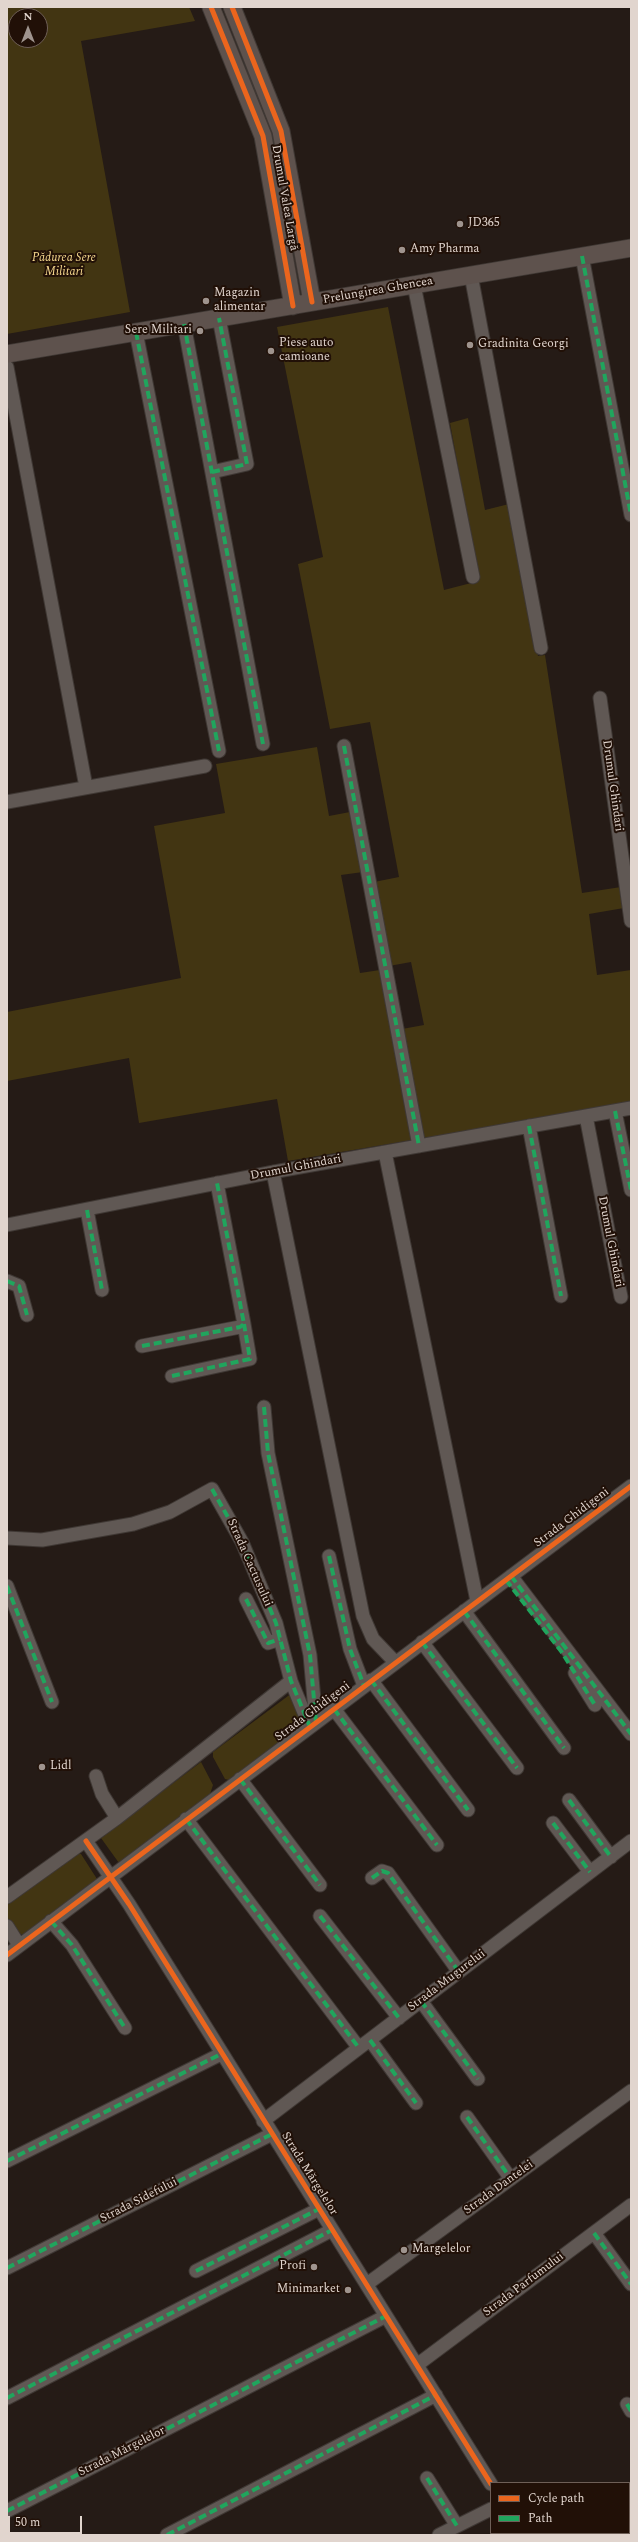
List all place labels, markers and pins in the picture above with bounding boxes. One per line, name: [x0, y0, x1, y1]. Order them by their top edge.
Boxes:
place label: JD365: [468, 217, 500, 231]
marker: JD365: [455, 219, 465, 229]
place label: Amy Pharma: [410, 243, 479, 257]
marker: Amy Pharma: [397, 245, 407, 255]
place label: Magazin alimentar: [214, 287, 265, 315]
marker: Magazin alimentar: [201, 296, 211, 306]
place label: Sere Militari: [125, 324, 192, 338]
marker: Sere Militari: [195, 326, 205, 336]
place label: Piese auto camioane: [279, 337, 334, 365]
place label: Gradinita Georgi: [478, 338, 569, 352]
marker: Gradinita Georgi: [465, 340, 475, 350]
marker: Piese auto camioane: [266, 346, 276, 356]
place label: Lidl: [50, 1760, 72, 1774]
marker: Lidl: [37, 1762, 47, 1772]
place label: Margelelor: [412, 2243, 470, 2257]
marker: Margelelor: [399, 2245, 409, 2255]
place label: Profi: [279, 2260, 306, 2274]
marker: Profi: [309, 2262, 319, 2272]
place label: Minimarket: [277, 2283, 340, 2297]
marker: Minimarket: [343, 2285, 353, 2295]

